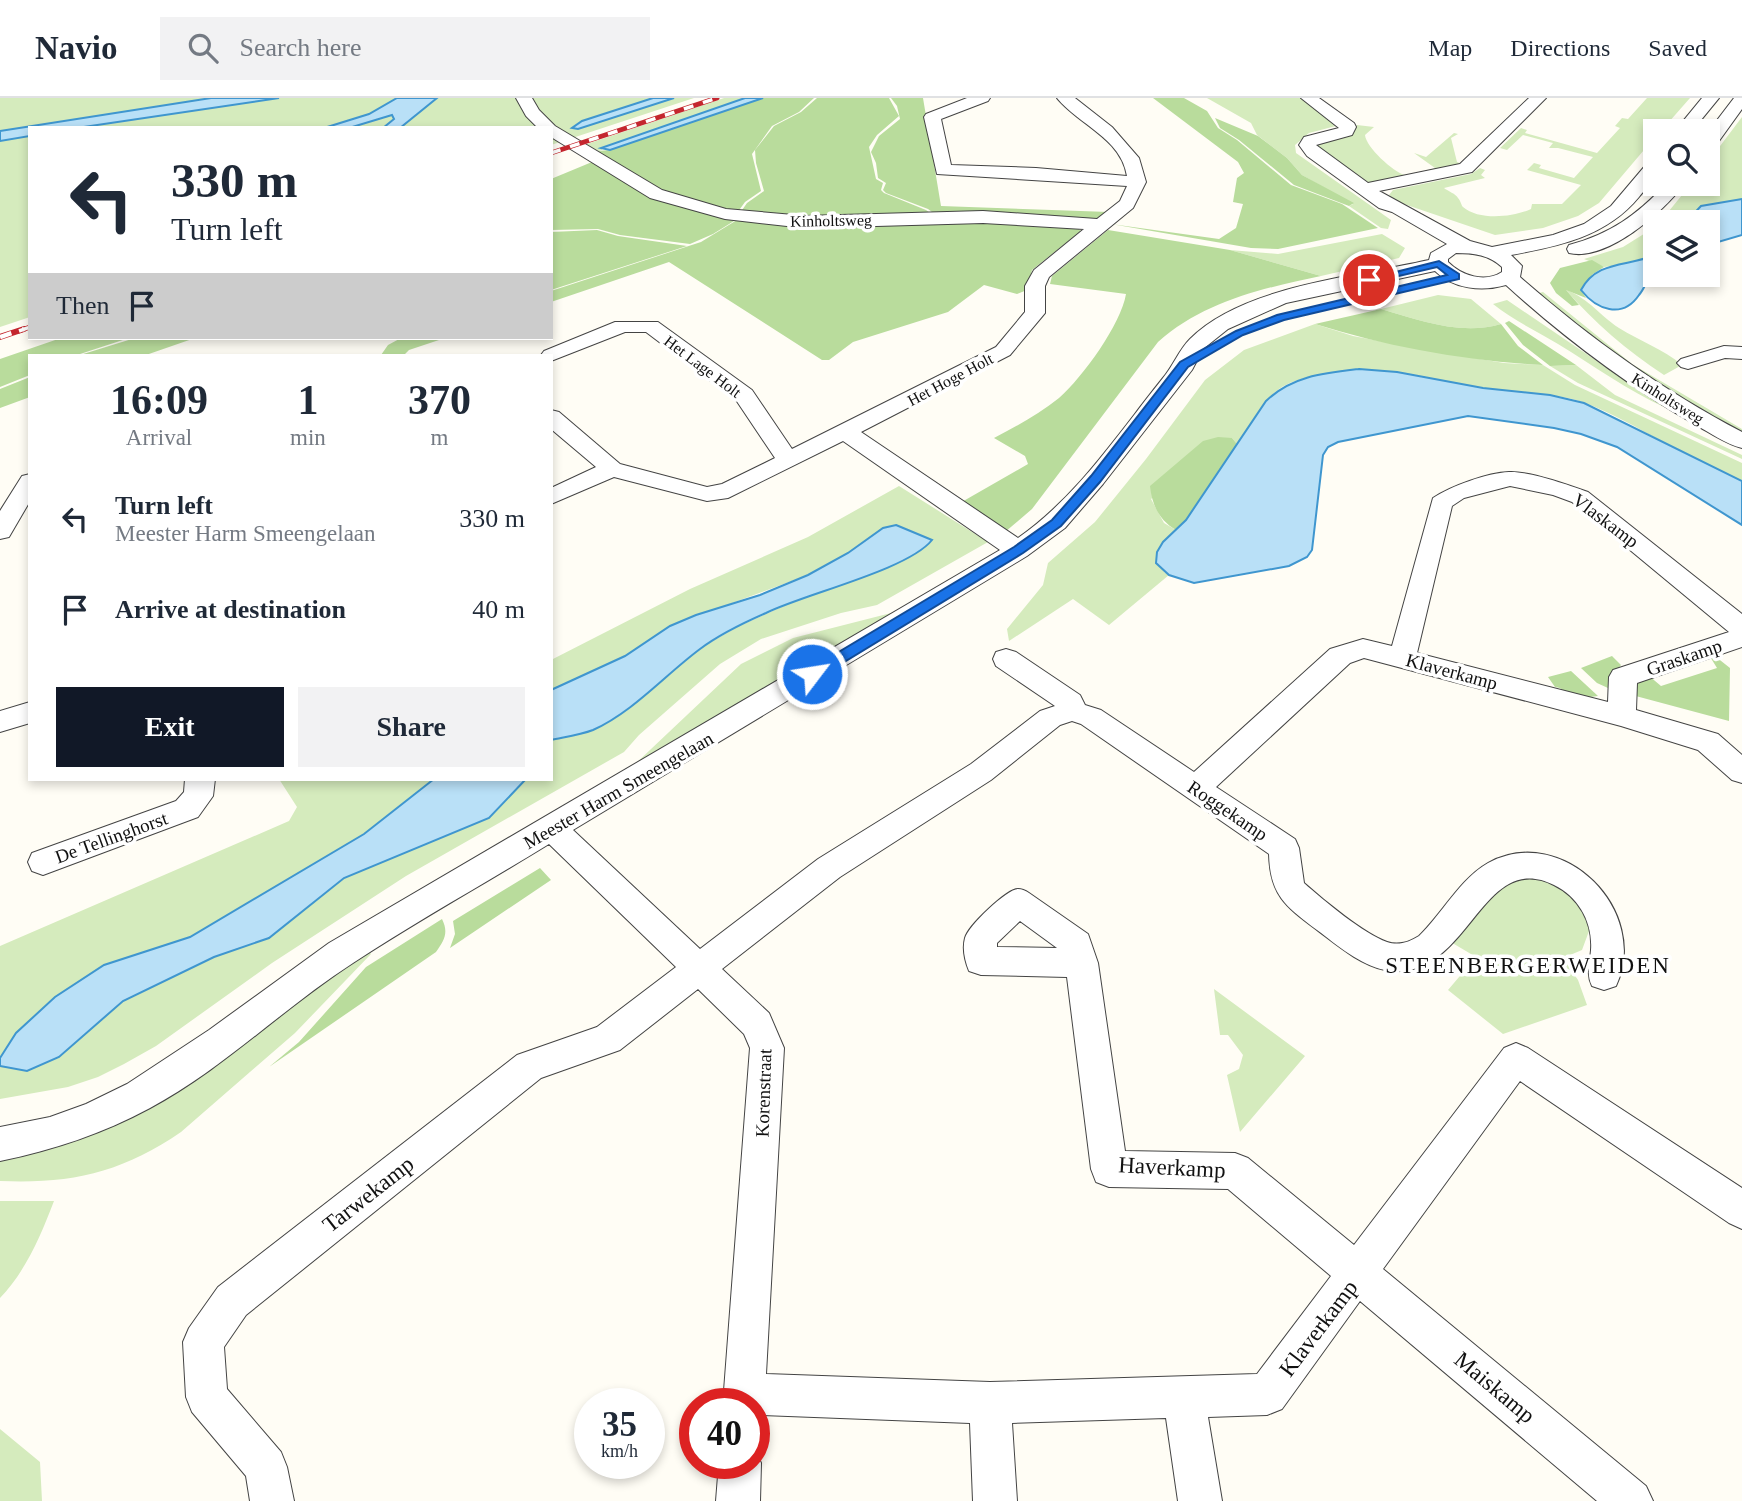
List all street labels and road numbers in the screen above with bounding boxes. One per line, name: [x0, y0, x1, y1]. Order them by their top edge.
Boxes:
street label: Kinholtsweg: [790, 211, 872, 231]
street label: Het Lage Holt: [660, 332, 745, 402]
street label: Het Hoge Holt: [905, 350, 997, 410]
street label: Kinholtsweg: [1628, 370, 1707, 428]
street label: Vlaskamp: [1569, 489, 1643, 552]
street label: Graskamp: [1644, 635, 1725, 680]
street label: Klaverkamp: [1404, 649, 1500, 694]
street label: Meester Harm Smeengelaan: [520, 727, 717, 853]
street label: Roggekamp: [1184, 776, 1272, 845]
street label: De Tellinghorst: [52, 807, 171, 868]
street label: Korenstraat: [751, 1048, 776, 1138]
street label: Tarwekamp: [318, 1151, 419, 1238]
street label: Haverkamp: [1118, 1152, 1226, 1183]
street label: Klaverkamp: [1274, 1275, 1363, 1381]
street label: Maiskamp: [1449, 1347, 1540, 1428]

